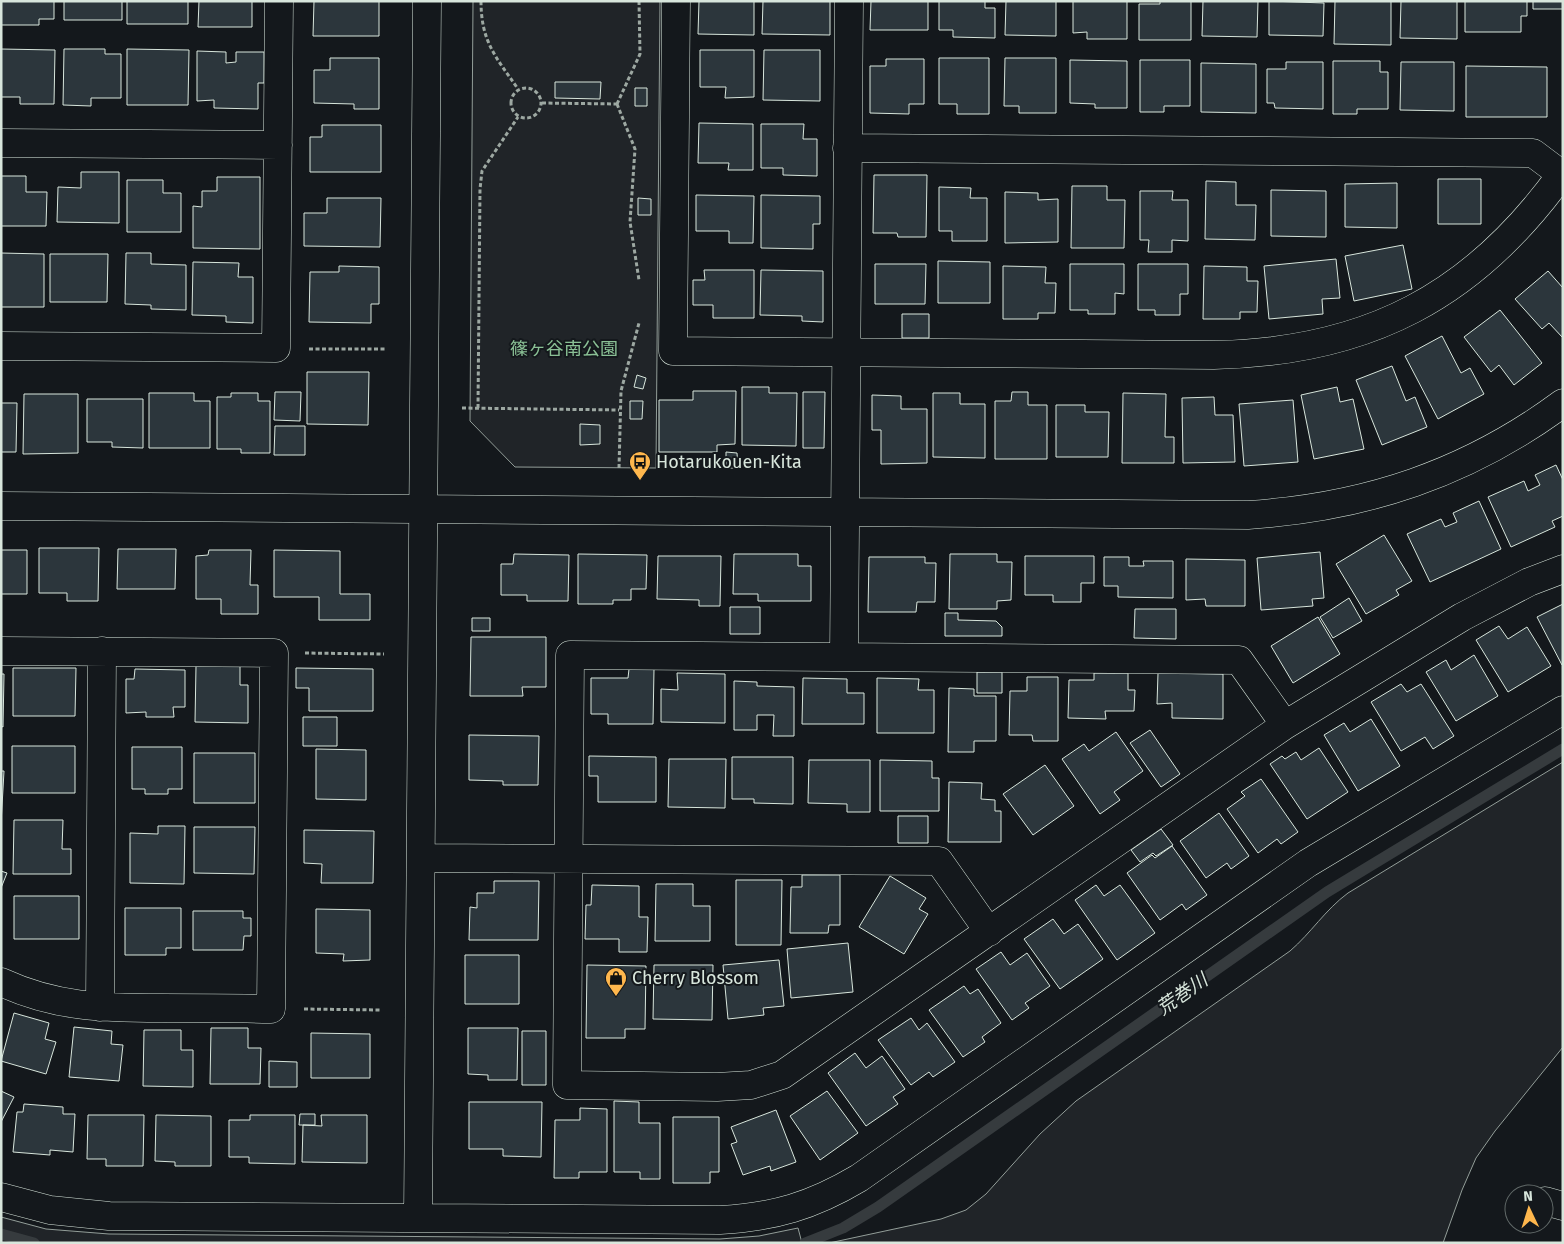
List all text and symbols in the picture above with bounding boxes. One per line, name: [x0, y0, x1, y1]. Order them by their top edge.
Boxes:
park label: 篠ヶ谷南公園: [510, 338, 618, 360]
bus stop icon: Hotarukouen-Kita: [628, 450, 652, 481]
place label: Hotarukouen-Kita: [656, 451, 802, 473]
shop icon: Cherry Blossom: [604, 966, 628, 997]
place label: Cherry Blossom: [632, 967, 759, 989]
water label: 荒巻川: [1152, 967, 1214, 1020]
north arrow: [1504, 1184, 1554, 1234]
text: N: [1523, 1188, 1533, 1205]

